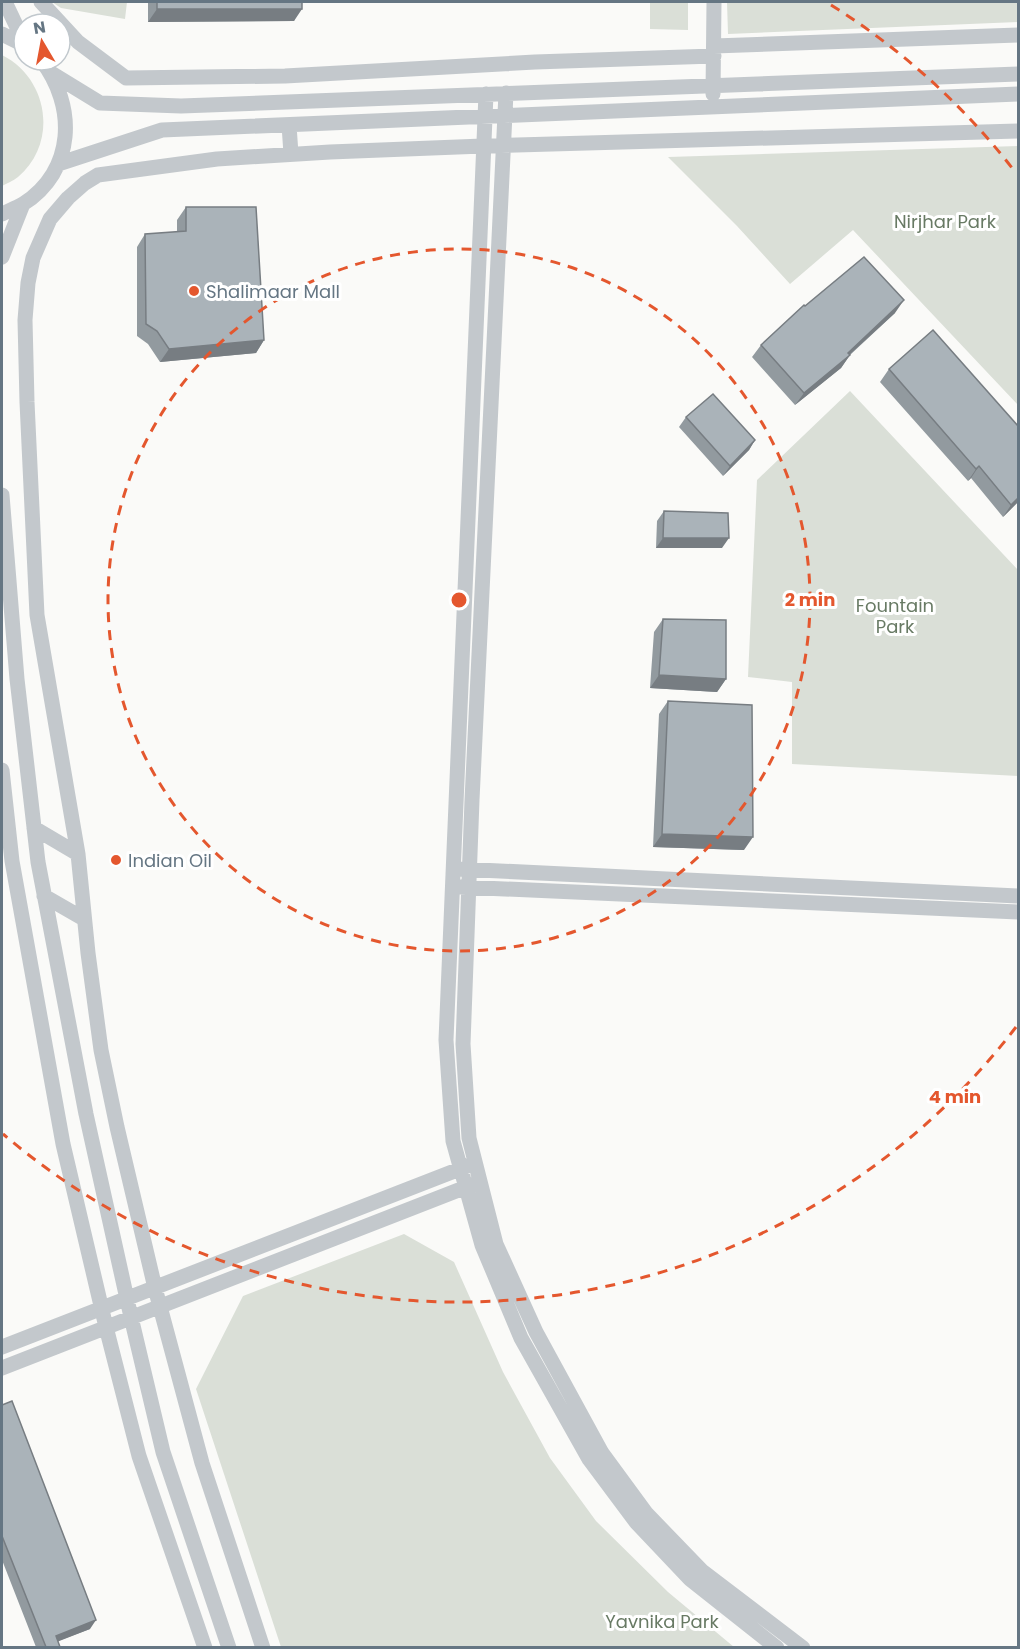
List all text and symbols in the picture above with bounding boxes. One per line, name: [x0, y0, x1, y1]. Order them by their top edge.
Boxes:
north arrow: [12, 12, 72, 72]
text: N: [32, 15, 47, 40]
park label: Nirjhar Park: [894, 209, 997, 234]
place label: Shalimaar Mall: [206, 279, 340, 304]
marker: Shalimaar Mall: [187, 284, 201, 298]
text: 2 min: [785, 587, 835, 612]
centre of rings: [449, 590, 469, 610]
park label: Fountain Park: [856, 593, 934, 639]
place label: Indian Oil: [128, 848, 212, 873]
marker: Indian Oil: [109, 853, 123, 867]
text: 4 min: [929, 1084, 981, 1109]
park label: Yavnika Park: [605, 1609, 719, 1634]

